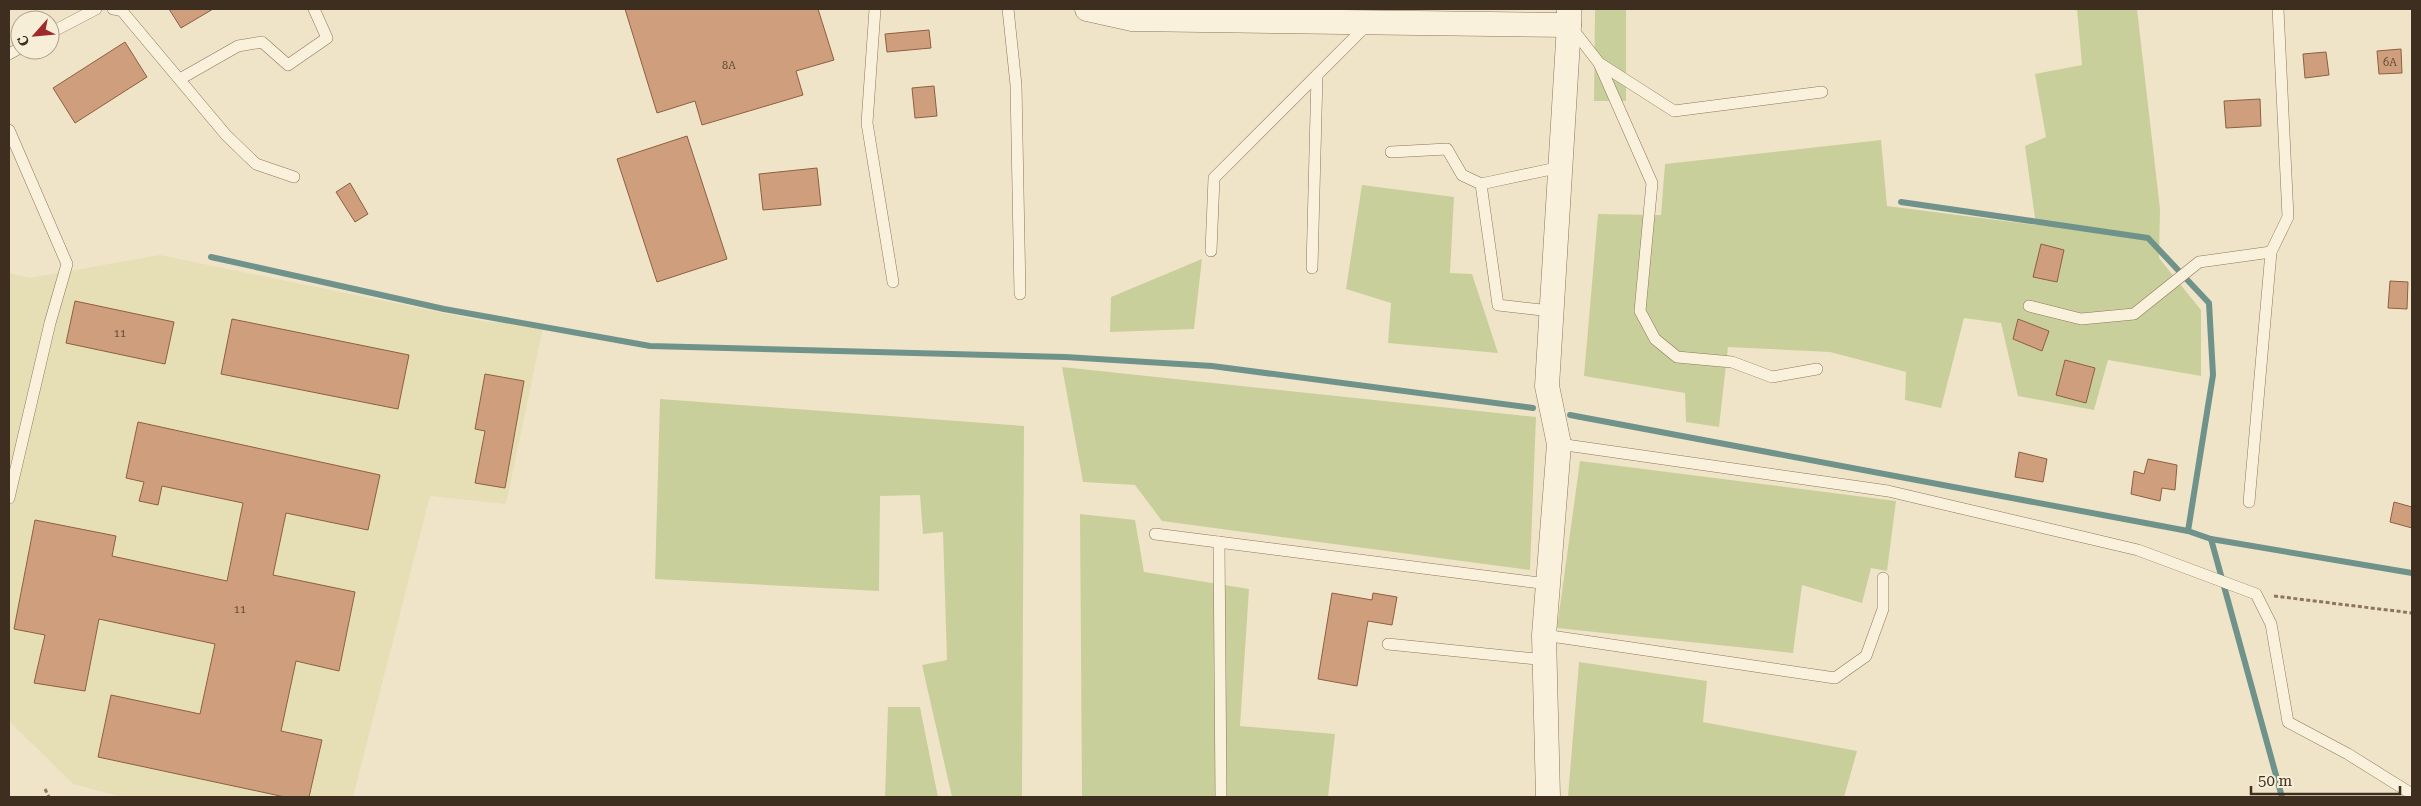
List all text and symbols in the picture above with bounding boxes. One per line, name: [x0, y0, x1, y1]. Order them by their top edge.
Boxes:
north arrow: [10, 10, 60, 60]
text: С: [14, 33, 33, 49]
house number: 6А: [2383, 56, 2397, 69]
house number: 8А: [722, 59, 736, 72]
house number: 11: [114, 327, 126, 340]
house number: 11: [234, 603, 246, 616]
scale bar: [2251, 764, 2400, 796]
text: 50 m: [2258, 772, 2293, 790]

